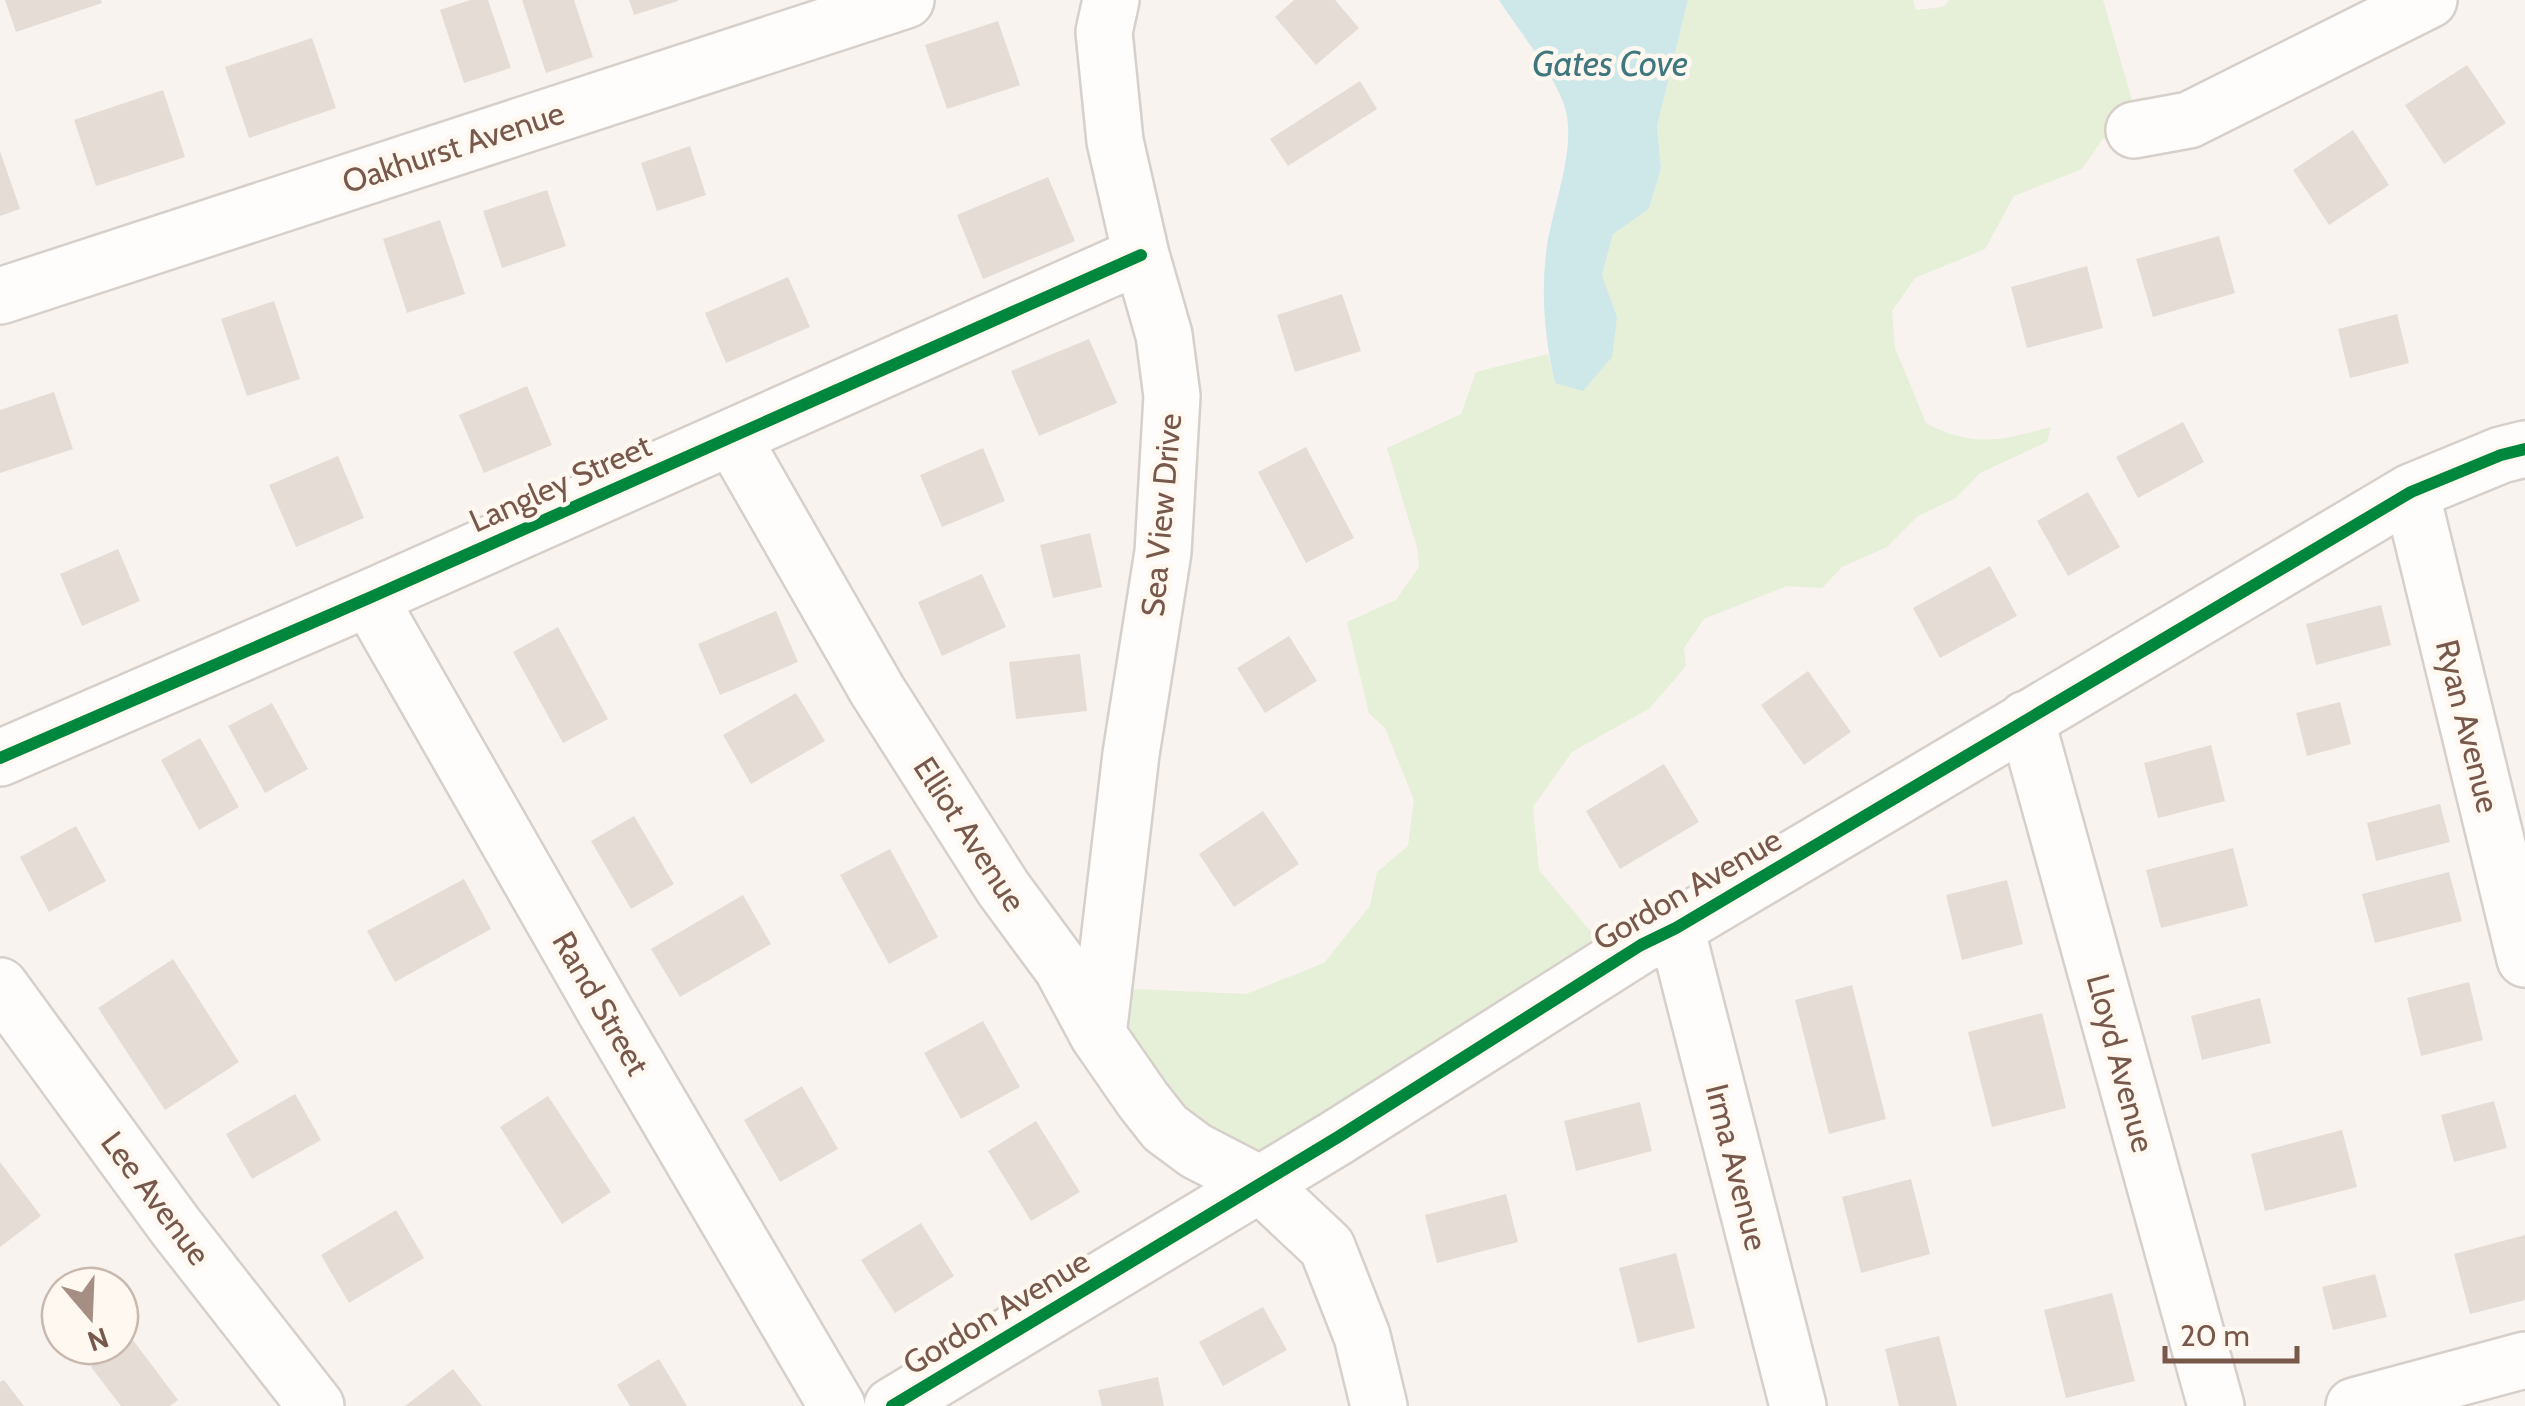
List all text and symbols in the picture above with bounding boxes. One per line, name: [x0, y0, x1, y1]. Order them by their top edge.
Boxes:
water label: Gates Cove: [1532, 42, 1688, 85]
street label: Oakhurst Avenue: [337, 93, 569, 201]
street label: Sea View Drive: [1133, 412, 1189, 618]
street label: Langley Street: [463, 426, 657, 540]
street label: Ryan Avenue: [2428, 635, 2508, 817]
street label: Elliot Avenue: [906, 749, 1034, 919]
street label: Gordon Avenue: [1586, 819, 1788, 959]
street label: Rand Street: [544, 924, 658, 1082]
street label: Lloyd Avenue: [2078, 970, 2164, 1156]
street label: Irma Avenue: [1698, 1080, 1776, 1254]
street label: Lee Avenue: [93, 1124, 219, 1272]
street label: Gordon Avenue: [896, 1241, 1096, 1383]
north arrow: [40, 1266, 140, 1366]
scale bar: [2165, 1301, 2298, 1363]
text: 20 m: [2180, 1317, 2250, 1354]
text: N: [83, 1320, 113, 1359]

